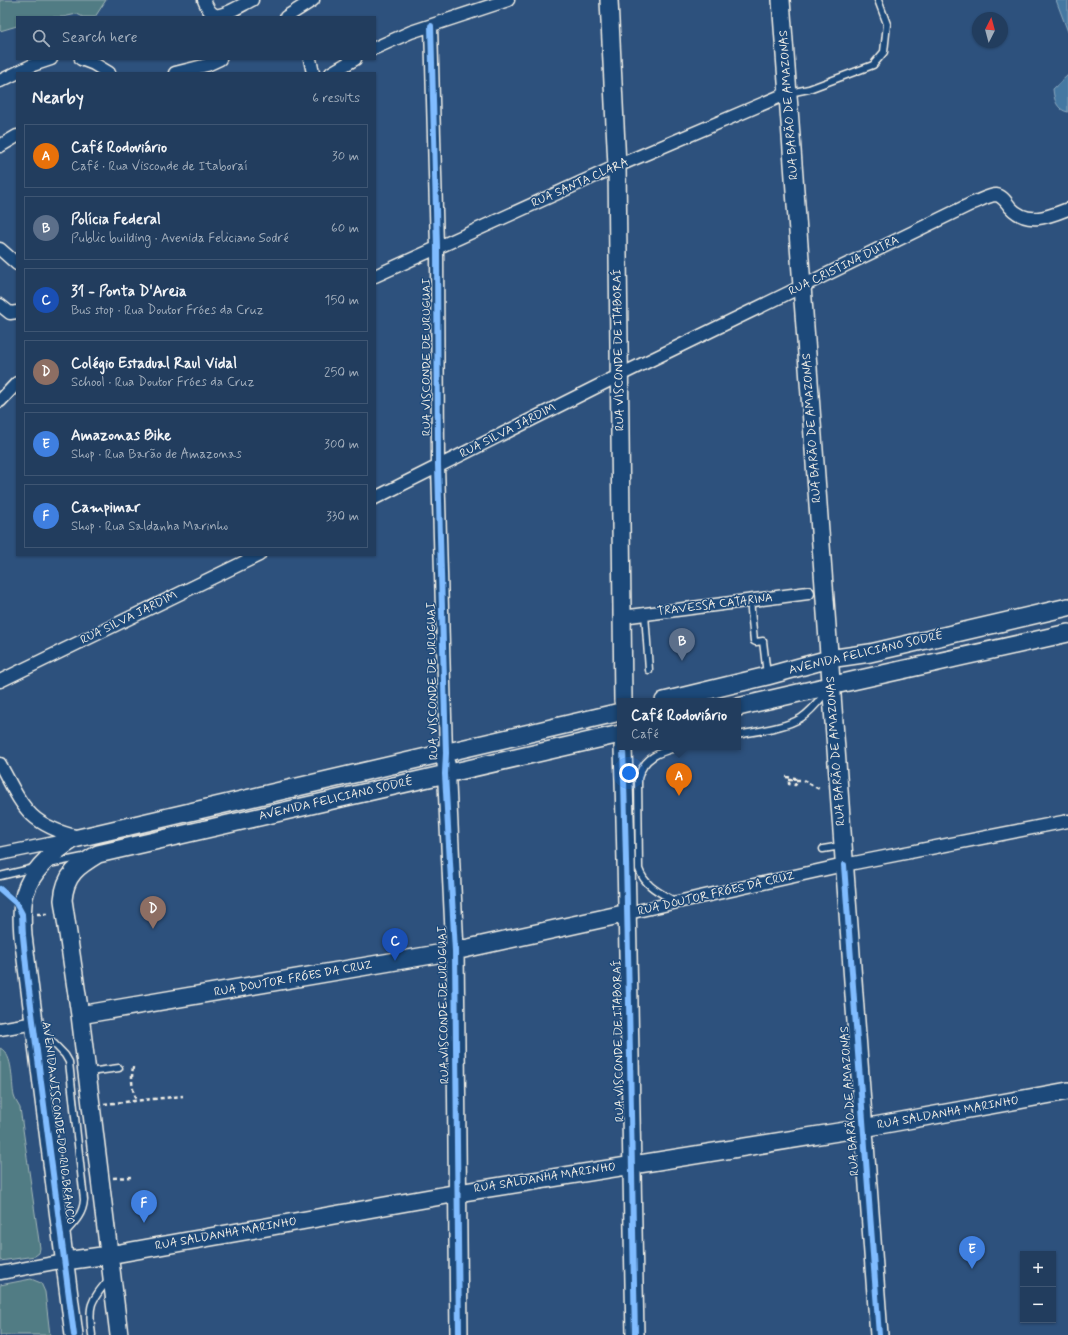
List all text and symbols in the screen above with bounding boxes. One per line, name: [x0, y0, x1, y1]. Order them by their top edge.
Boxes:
north arrow: [972, 12, 1008, 48]
search box: [16, 16, 376, 60]
icon: search: [30, 27, 52, 49]
text: Search here: [62, 28, 138, 48]
street label: RUA BARÃO DE AMAZONAS: [776, 29, 802, 181]
text: Nearby: [32, 87, 84, 109]
text: 6 results: [312, 90, 360, 107]
text: Café Rodoviário: [71, 138, 167, 158]
text: A: [42, 148, 50, 165]
text: 30 m: [332, 148, 359, 165]
street label: RUA SANTA CLARA: [529, 154, 631, 212]
text: Café · Rua Visconde de Itaboraí: [71, 158, 248, 175]
text: Polícia Federal: [71, 210, 161, 230]
text: B: [42, 220, 50, 237]
text: 60 m: [331, 220, 359, 237]
text: Public building · Avenida Feliciano Sodré: [71, 230, 289, 247]
street label: RUA CRISTINA DUTRA: [786, 232, 902, 300]
street label: RUA VISCONDE DE ITABORAÍ: [610, 269, 628, 431]
street label: RUA VISCONDE DE URUGUAI: [419, 278, 435, 436]
text: 31 - Ponta D'Areia: [71, 282, 187, 302]
text: C: [41, 292, 51, 309]
text: 150 m: [325, 292, 359, 309]
text: Bus stop · Rua Doutor Fróes da Cruz: [71, 302, 264, 319]
street label: RUA BARÃO DE AMAZONAS: [799, 352, 825, 504]
text: Colégio Estadual Raul Vidal: [71, 354, 237, 374]
text: D: [42, 364, 50, 381]
text: 250 m: [324, 364, 359, 381]
text: School · Rua Doutor Fróes da Cruz: [71, 374, 254, 391]
street label: RUA SILVA JARDIM: [457, 400, 559, 462]
text: Amazonas Bike: [71, 426, 171, 446]
text: E: [42, 436, 50, 453]
text: 300 m: [324, 436, 359, 453]
text: Shop · Rua Barão de Amazonas: [71, 446, 242, 463]
text: Campimar: [71, 498, 140, 518]
text: F: [43, 508, 49, 525]
text: 330 m: [326, 508, 359, 525]
text: Shop · Rua Saldanha Marinho: [71, 518, 228, 535]
street label: RUA SILVA JARDIM: [78, 588, 180, 648]
street label: TRAVESSA CATARINA: [656, 590, 774, 620]
street label: RUA VISCONDE DE URUGUAI: [424, 602, 442, 760]
street label: AVENIDA FELICIANO SODRÉ: [787, 627, 945, 679]
pin: B: [669, 628, 695, 661]
street label: RUA BARÃO DE AMAZONAS: [823, 675, 849, 827]
popup: [617, 698, 741, 750]
text: Café Rodoviário: [631, 706, 727, 726]
text: Café: [631, 726, 658, 743]
your location: [619, 763, 639, 783]
pin: A: [666, 763, 692, 796]
street label: AVENIDA FELICIANO SODRÉ: [257, 773, 415, 825]
street label: RUA DOUTOR FRÓES DA CRUZ: [636, 868, 796, 920]
pin: D: [140, 896, 166, 929]
street label: RUA VISCONDE DE URUGUAI: [435, 926, 453, 1084]
pin: C: [382, 928, 408, 961]
street label: RUA DOUTOR FRÓES DA CRUZ: [213, 957, 374, 1001]
street label: RUA VISCONDE DE ITABORAÍ: [610, 960, 628, 1122]
street label: AVENIDA VISCONDE DO RIO BRANCO: [38, 1021, 78, 1225]
street label: RUA BARÃO DE AMAZONAS: [837, 1025, 863, 1177]
street label: RUA SALDANHA MARINHO: [876, 1093, 1020, 1133]
street label: RUA SALDANHA MARINHO: [473, 1159, 617, 1197]
pin: F: [131, 1190, 157, 1223]
street label: RUA SALDANHA MARINHO: [154, 1214, 298, 1254]
pin: E: [959, 1236, 985, 1269]
map controls: [1020, 1251, 1056, 1323]
button: +: [1020, 1251, 1056, 1287]
button: −: [1020, 1287, 1056, 1323]

